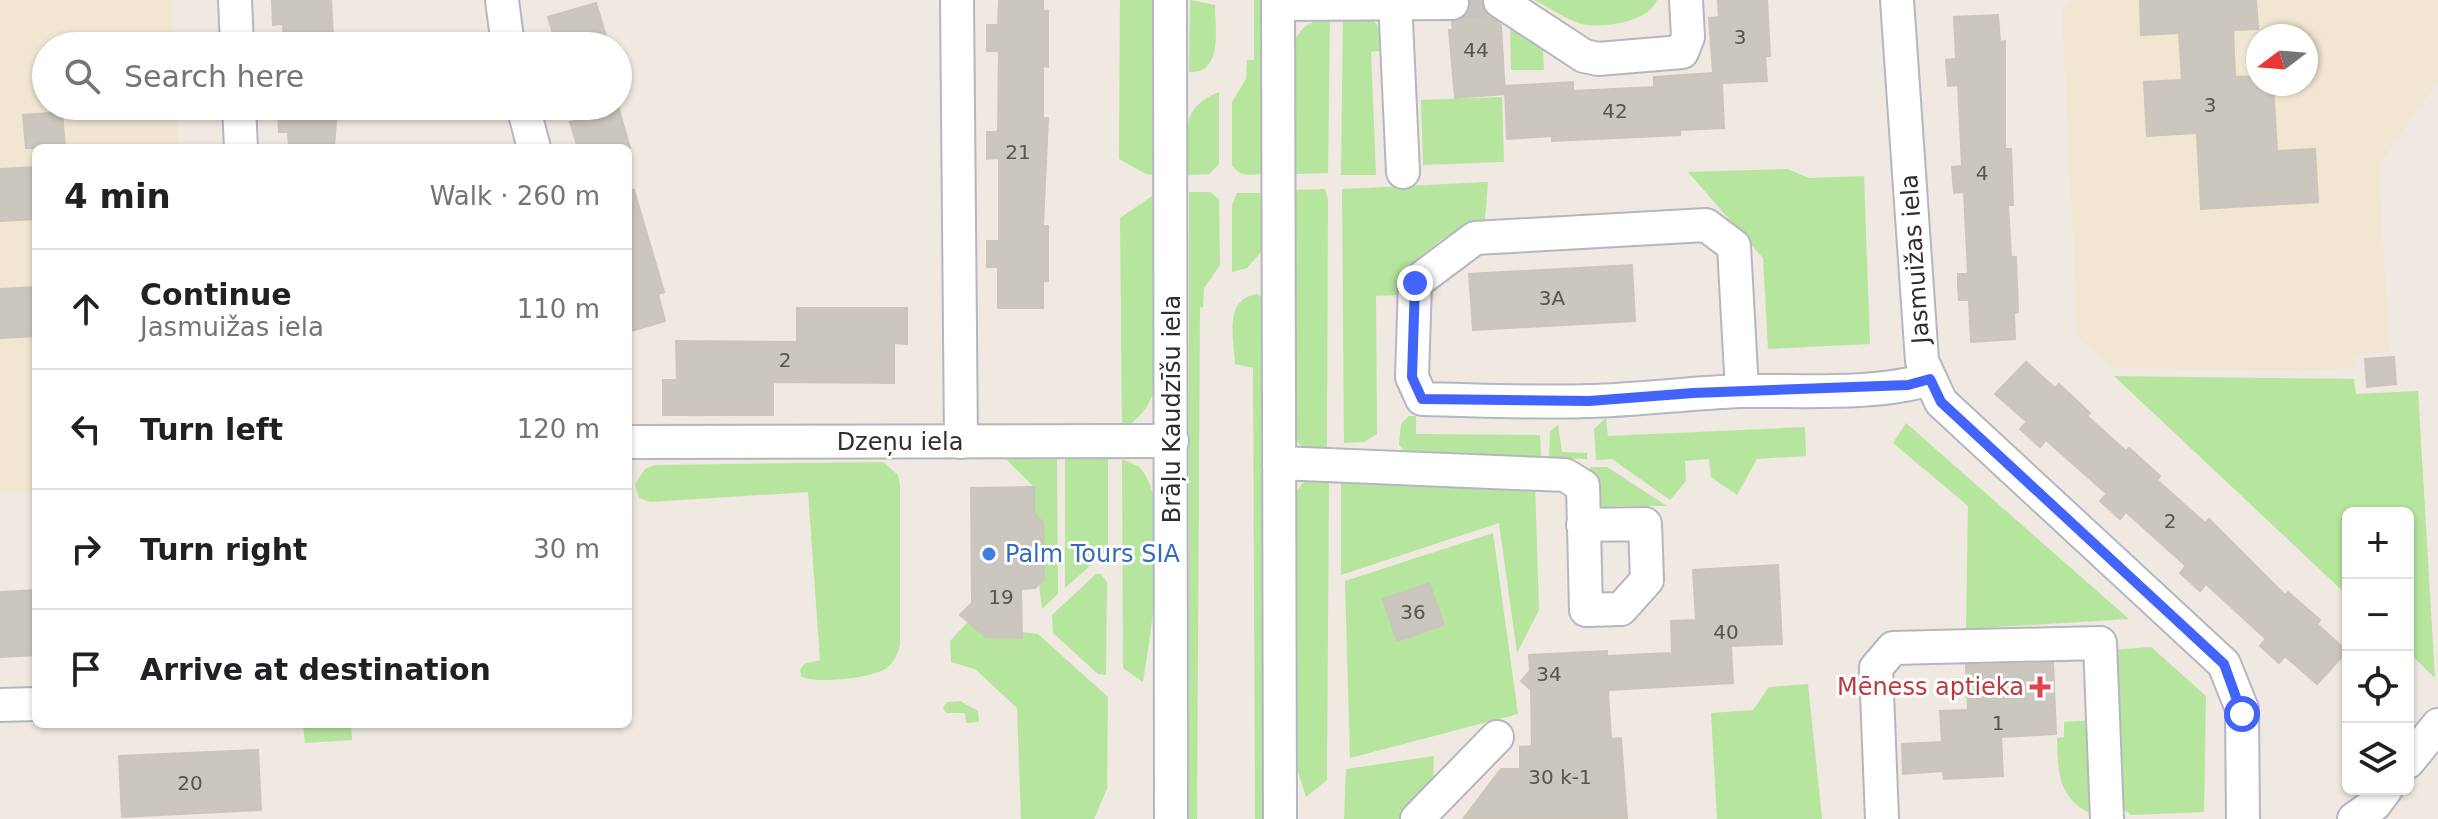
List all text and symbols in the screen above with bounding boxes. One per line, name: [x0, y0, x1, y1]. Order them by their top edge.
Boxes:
north arrow: [2246, 24, 2318, 96]
house number: 3: [1734, 25, 1746, 49]
search box: [32, 32, 632, 120]
house number: 44: [1463, 38, 1489, 62]
icon: search: [60, 54, 104, 98]
text: Search here: [124, 59, 304, 94]
house number: 3: [2204, 93, 2216, 117]
house number: 42: [1602, 99, 1628, 123]
house number: 21: [1005, 140, 1031, 164]
house number: 4: [1976, 161, 1988, 185]
street label: Jasmuižas iela: [1895, 173, 1935, 347]
text: 4 min: [64, 176, 171, 216]
text: Walk · 260 m: [430, 181, 600, 211]
route end: [1397, 265, 1433, 301]
text: Continue: [140, 277, 292, 312]
house number: 3A: [1539, 286, 1566, 310]
icon: ahead: [64, 287, 108, 331]
text: 110 m: [517, 294, 600, 324]
street label: Brāļu Kaudzīšu iela: [1158, 295, 1186, 523]
text: Jasmuižas iela: [140, 312, 324, 342]
house number: 2: [779, 348, 791, 372]
icon: left: [64, 407, 108, 451]
text: Turn left: [140, 412, 283, 447]
text: 120 m: [517, 414, 600, 444]
street label: Dzeņu iela: [837, 428, 963, 456]
map controls: [2342, 507, 2414, 795]
button: +: [2342, 507, 2414, 579]
house number: 2: [2164, 509, 2176, 533]
icon: right: [64, 527, 108, 571]
text: Turn right: [140, 532, 307, 567]
text: 30 m: [533, 534, 600, 564]
place label: Palm Tours SIA: [1005, 540, 1181, 568]
marker: Palm Tours SIA: [980, 545, 998, 563]
button: −: [2342, 579, 2414, 651]
house number: 19: [988, 585, 1014, 609]
house number: 36: [1400, 600, 1426, 624]
house number: 40: [1713, 620, 1739, 644]
icon: arrive: [64, 647, 108, 691]
button: locate: [2342, 651, 2414, 723]
text: Arrive at destination: [140, 652, 491, 687]
house number: 34: [1536, 662, 1562, 686]
place label: Mēness aptieka: [1837, 673, 2024, 701]
marker: Mēness aptieka: [2031, 678, 2049, 696]
route start: [2224, 696, 2260, 732]
house number: 1: [1992, 711, 2004, 735]
button: layers: [2342, 723, 2414, 795]
house number: 30 k-1: [1528, 765, 1592, 789]
house number: 20: [177, 771, 203, 795]

